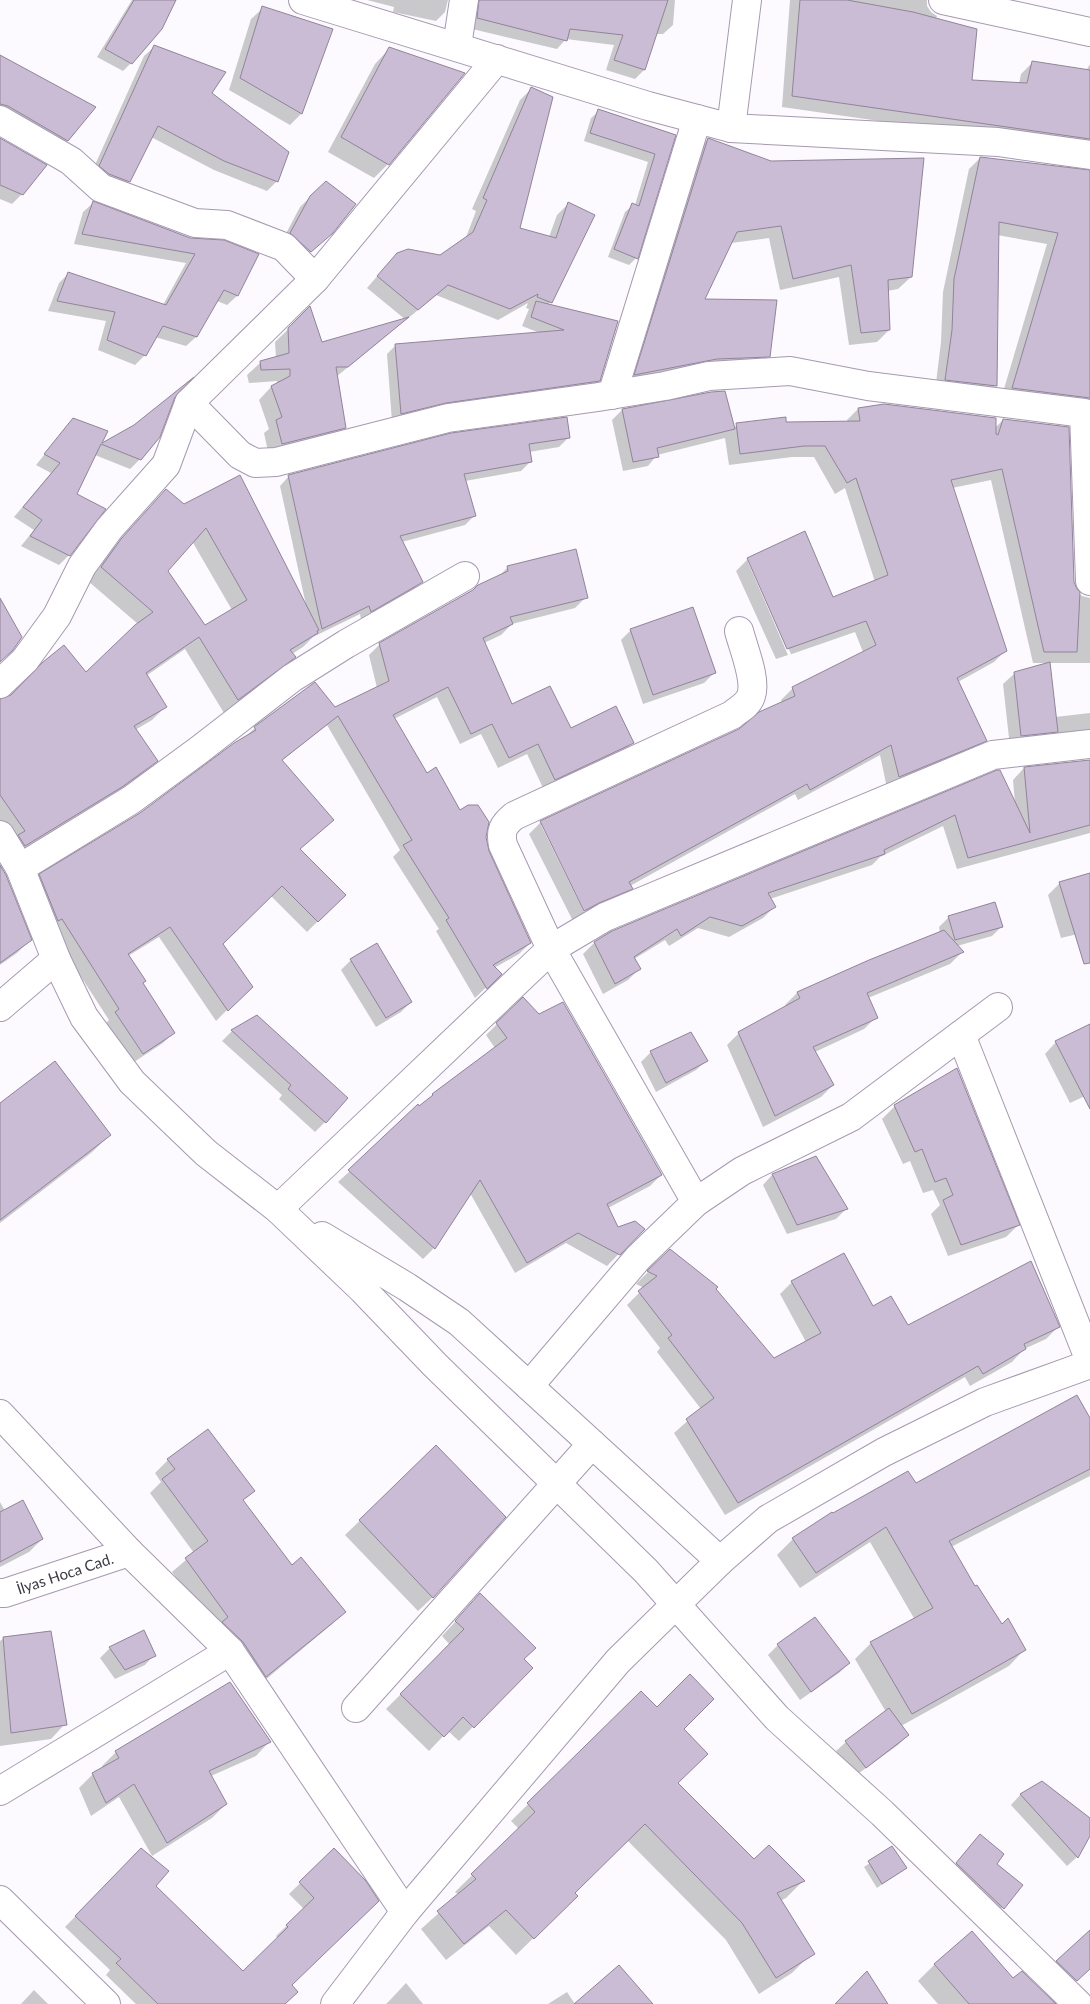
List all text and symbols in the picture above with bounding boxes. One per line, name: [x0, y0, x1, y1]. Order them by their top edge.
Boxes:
street label: İlyas Hoca Cad.: [14, 1549, 115, 1598]

